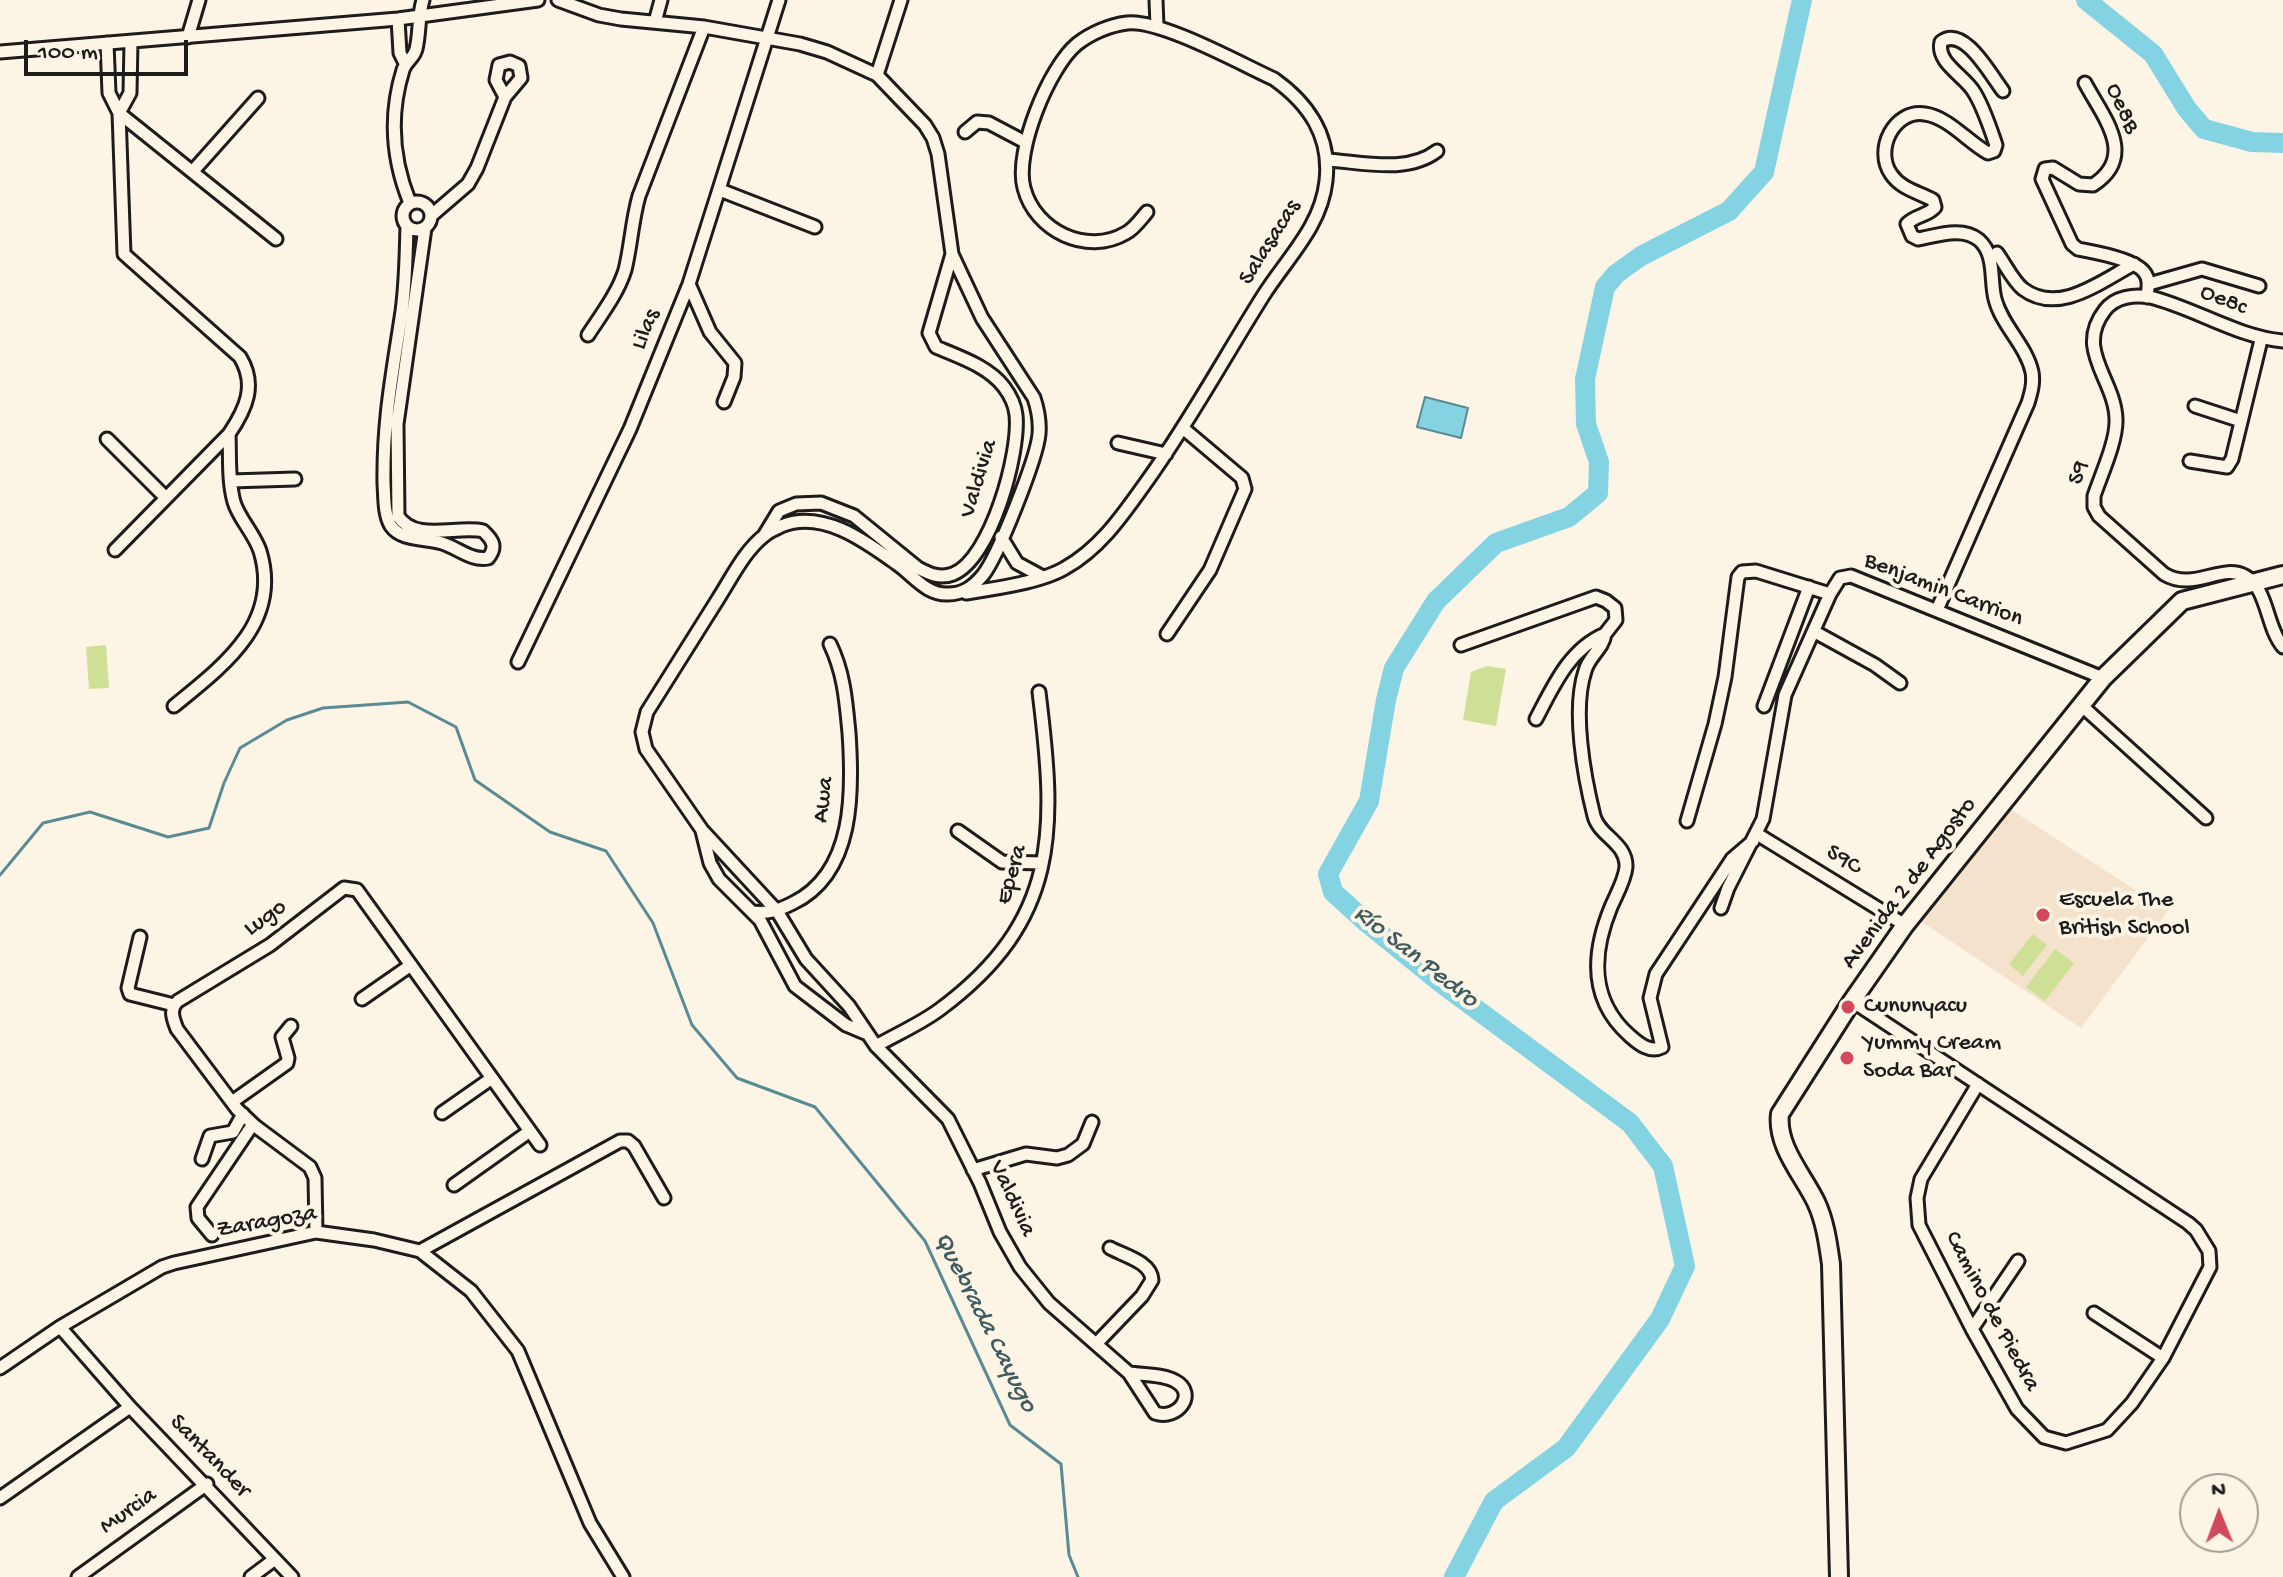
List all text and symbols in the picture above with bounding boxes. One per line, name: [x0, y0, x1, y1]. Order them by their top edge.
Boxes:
scale bar: [28, 24, 192, 74]
text: 100 m: [38, 39, 98, 68]
street label: Oe8B: [2097, 79, 2145, 139]
street label: Salasacas: [1233, 195, 1309, 291]
street label: Oe8c: [2195, 279, 2251, 323]
street label: Lilas: [626, 305, 668, 355]
street label: Valdivia: [954, 436, 1006, 522]
street label: S9: [2063, 458, 2097, 488]
street label: Benjamin Carrion: [1859, 547, 2027, 635]
street label: Awa: [808, 775, 842, 825]
street label: Avenida 2 de Agosto: [1836, 792, 1984, 976]
street label: S9C: [1820, 839, 1866, 883]
street label: Epera: [991, 842, 1035, 908]
place label: Escuela The British School: [2059, 887, 2190, 943]
street label: Lugo: [239, 894, 293, 944]
water label: Río San Pedro: [1346, 900, 1484, 1016]
marker: Escuela The British School: [2034, 906, 2052, 924]
place label: Cununyacu: [1864, 993, 1967, 1021]
marker: Cununyacu: [1839, 998, 1857, 1016]
place label: Yummy Cream Soda Bar: [1863, 1030, 2001, 1086]
marker: Yummy Cream Soda Bar: [1838, 1049, 1856, 1067]
street label: Valdivia: [981, 1157, 1041, 1241]
street label: Zaragoza: [215, 1200, 319, 1246]
street label: Camino de Piedra: [1937, 1227, 2045, 1397]
water label: Quebrada Cayugo: [925, 1228, 1043, 1418]
street label: Santander: [162, 1409, 256, 1505]
north arrow: [2179, 1473, 2259, 1553]
text: N: [2211, 1478, 2226, 1504]
street label: Murcia: [95, 1482, 163, 1542]

